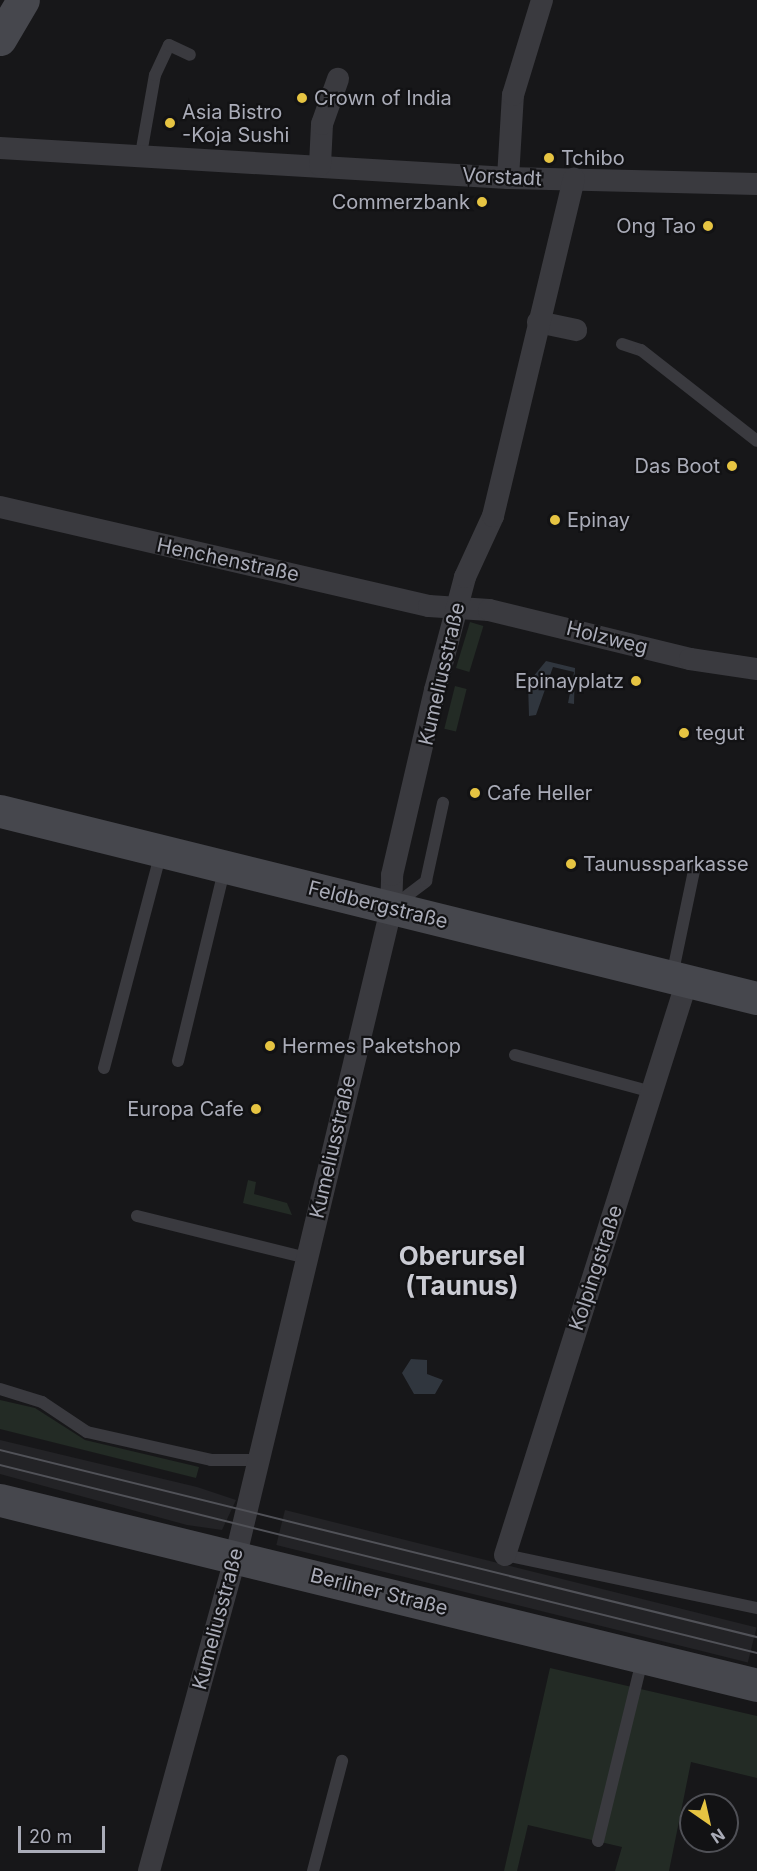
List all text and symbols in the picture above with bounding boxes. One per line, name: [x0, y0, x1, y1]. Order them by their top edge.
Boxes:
place label: Crown of India: [314, 86, 452, 110]
marker: Crown of India: [295, 91, 309, 105]
place label: Asia Bistro -Koja Sushi: [182, 100, 289, 147]
marker: Asia Bistro -Koja Sushi: [163, 116, 177, 130]
place label: Tchibo: [561, 146, 625, 170]
marker: Tchibo: [542, 151, 556, 165]
street label: Vorstadt: [462, 163, 542, 191]
place label: Commerzbank: [332, 190, 470, 214]
marker: Commerzbank: [475, 195, 489, 209]
place label: Ong Tao: [616, 214, 696, 238]
marker: Ong Tao: [701, 219, 715, 233]
place label: Das Boot: [635, 454, 720, 478]
marker: Das Boot: [725, 459, 739, 473]
place label: Epinay: [567, 508, 630, 532]
marker: Epinay: [548, 513, 562, 527]
street label: Henchenstraße: [155, 533, 301, 587]
street label: Kumeliusstraße: [414, 600, 470, 748]
street label: Holzweg: [564, 616, 650, 660]
place label: Epinayplatz: [515, 669, 624, 693]
marker: Epinayplatz: [629, 674, 643, 688]
place label: tegut: [696, 721, 745, 745]
marker: tegut: [677, 726, 691, 740]
place label: Cafe Heller: [487, 781, 592, 805]
marker: Cafe Heller: [468, 786, 482, 800]
place label: Taunussparkasse: [583, 852, 749, 876]
marker: Taunussparkasse: [564, 857, 578, 871]
street label: Feldbergstraße: [306, 876, 450, 934]
place label: Hermes Paketshop: [282, 1034, 461, 1058]
marker: Hermes Paketshop: [263, 1039, 277, 1053]
street label: Kumeliusstraße: [305, 1073, 361, 1221]
place label: Europa Cafe: [127, 1097, 244, 1121]
marker: Europa Cafe: [249, 1102, 263, 1116]
street label: Kolpingstraße: [564, 1202, 628, 1334]
district label: Oberursel (Taunus): [399, 1240, 525, 1302]
street label: Kumeliusstraße: [188, 1546, 248, 1692]
street label: Berliner Straße: [308, 1563, 450, 1621]
north arrow: [679, 1793, 739, 1853]
scale bar: [21, 1814, 108, 1852]
text: N: [707, 1825, 729, 1848]
text: 20 m: [29, 1826, 72, 1847]

